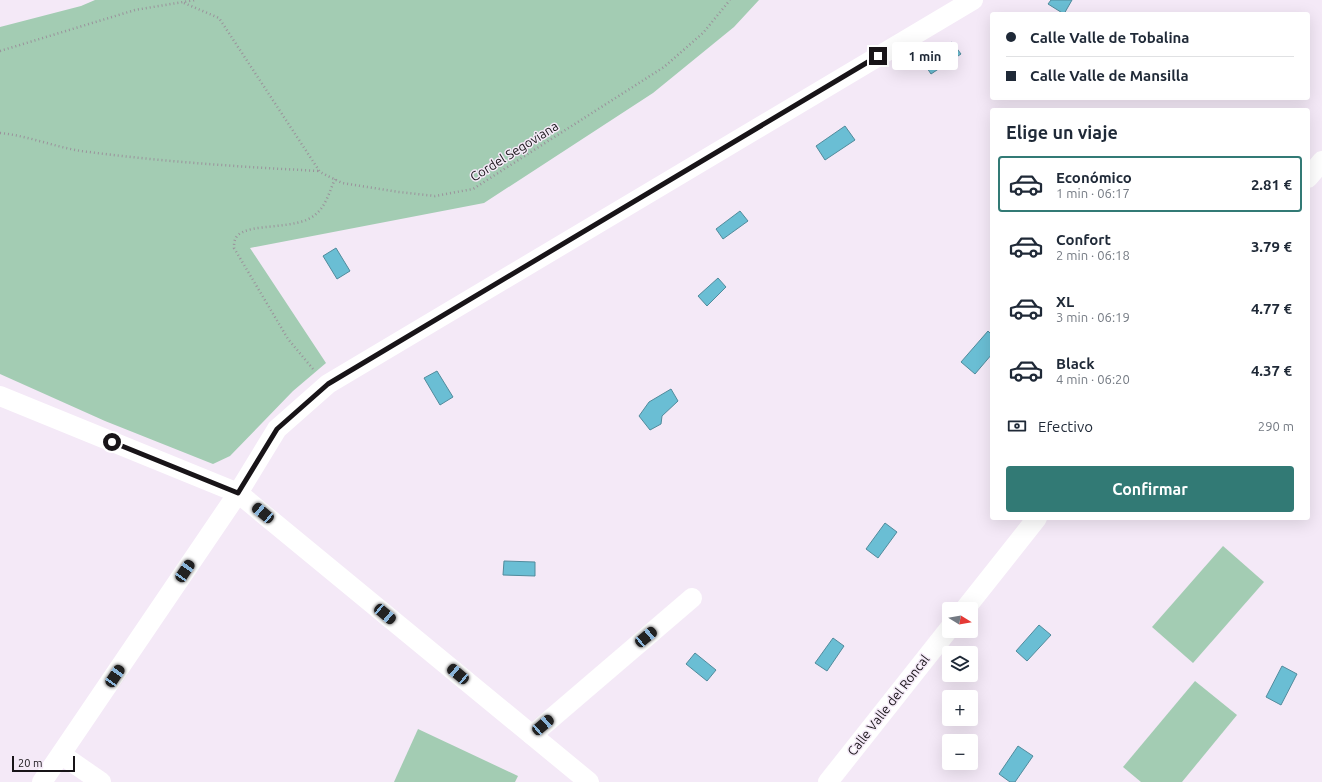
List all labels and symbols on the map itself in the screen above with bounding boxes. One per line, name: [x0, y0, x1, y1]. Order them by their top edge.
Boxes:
callout: 1 min: [892, 42, 958, 70]
route end: [869, 47, 887, 65]
street label: Cordel Segoviana: [467, 118, 561, 184]
route start: [103, 433, 121, 451]
car: [250, 501, 276, 525]
car: [173, 558, 197, 584]
car: [372, 602, 398, 626]
north arrow: [942, 602, 978, 638]
car: [633, 625, 659, 649]
street label: Calle Valle del Roncal: [844, 651, 932, 758]
car: [445, 662, 471, 686]
car: [103, 663, 127, 689]
car: [530, 713, 556, 737]
scale bar: [12, 754, 75, 773]

